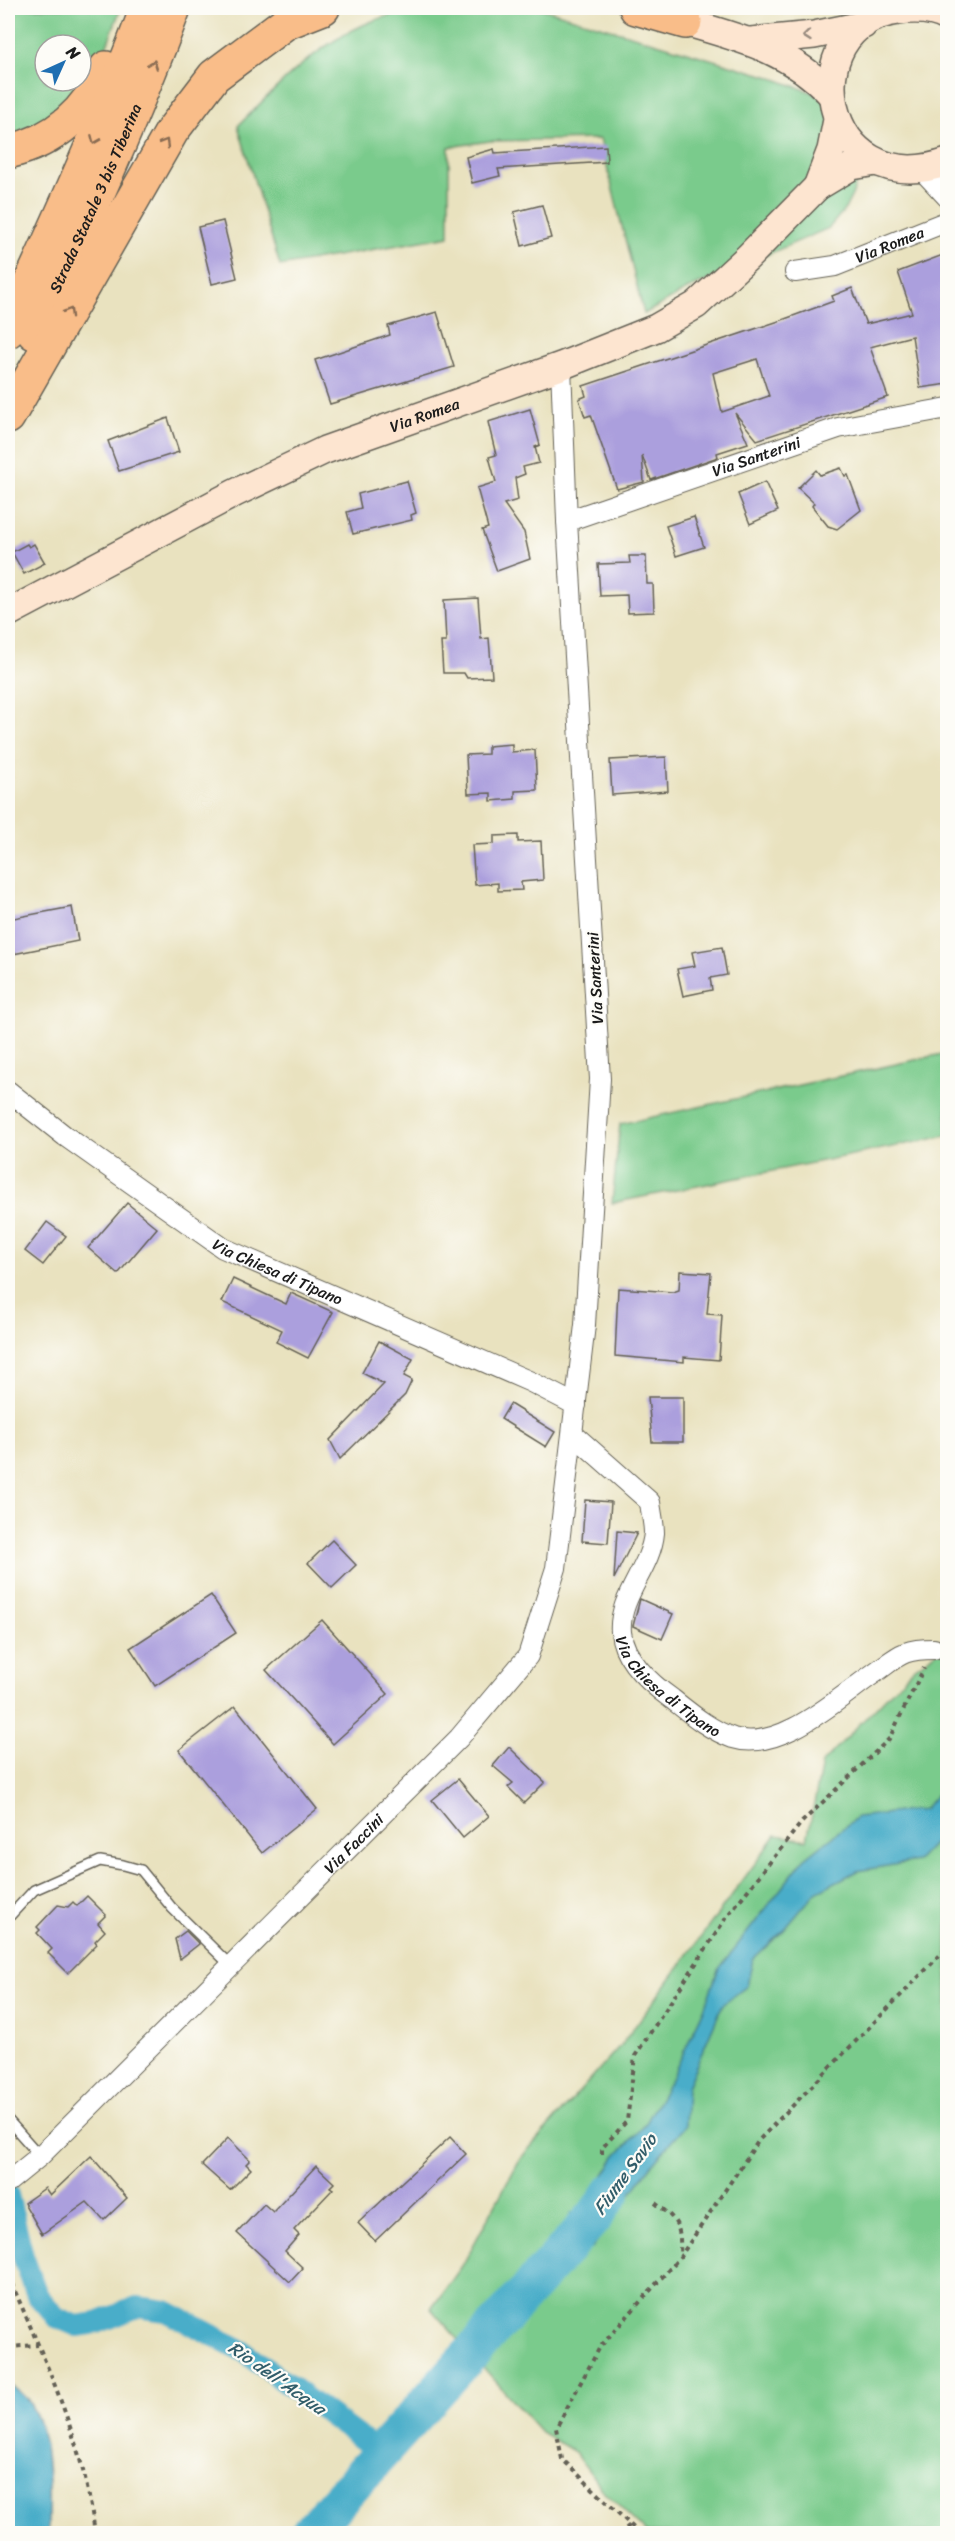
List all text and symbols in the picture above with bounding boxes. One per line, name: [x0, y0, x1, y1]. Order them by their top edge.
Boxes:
one-way arrow: [802, 29, 812, 42]
north arrow: [33, 33, 93, 93]
text: N: [58, 38, 88, 68]
one-way arrow: [145, 60, 158, 70]
street label: Strada Statale 3 bis Tiberina: [40, 99, 150, 298]
one-way arrow: [90, 134, 102, 145]
one-way arrow: [158, 139, 169, 149]
street label: Via Romea: [850, 217, 929, 271]
one-way arrow: [61, 308, 73, 318]
street label: Via Romea: [385, 389, 464, 440]
street label: Via Santerini: [708, 427, 805, 485]
street label: Via Santerini: [578, 931, 612, 1025]
street label: Via Chiesa di Tipano: [206, 1230, 348, 1313]
street label: Via Chiesa di Tipano: [607, 1633, 726, 1745]
street label: Via Faccini: [316, 1806, 391, 1881]
water label: Fiume Savio: [584, 2126, 666, 2222]
water label: Rio dell'Acqua: [221, 2332, 334, 2425]

